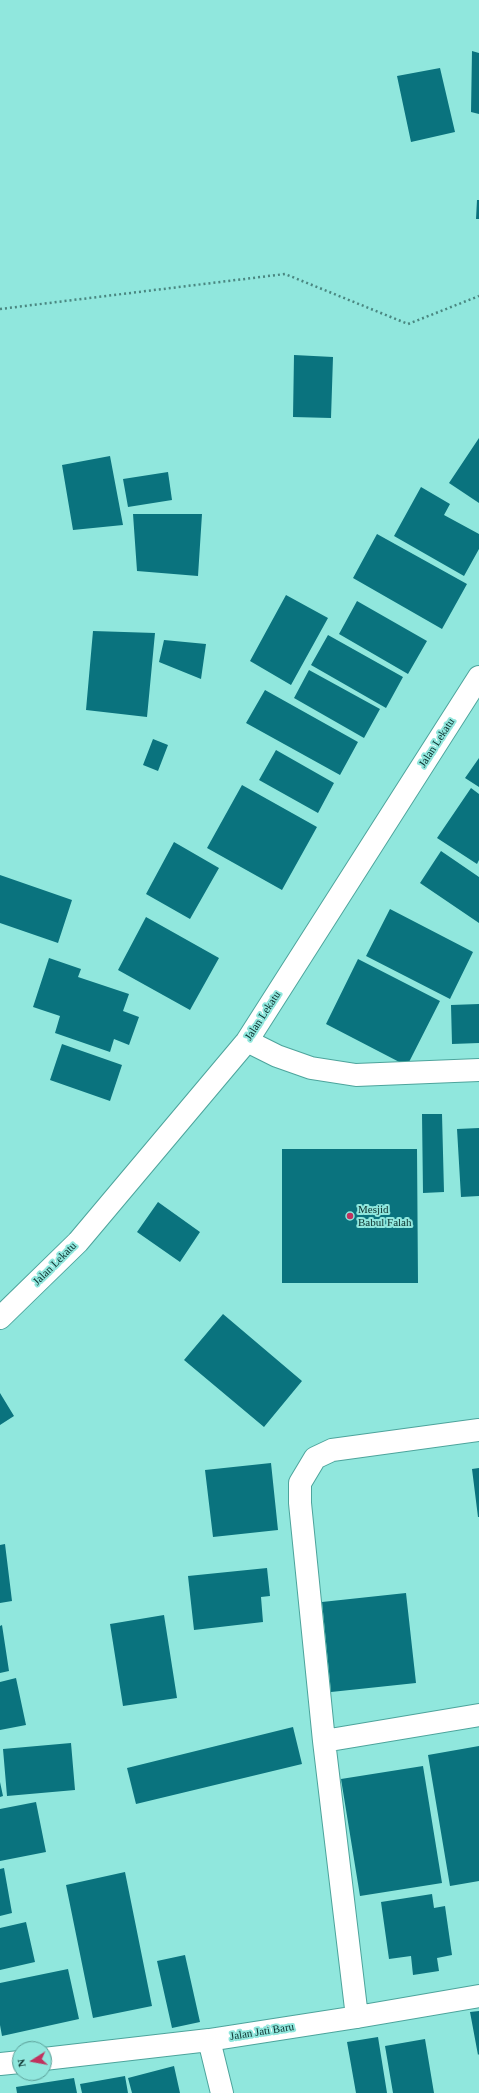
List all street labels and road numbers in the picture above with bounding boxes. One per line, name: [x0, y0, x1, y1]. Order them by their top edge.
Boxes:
street label: Jalan Lekatu: [416, 716, 458, 770]
street label: Jalan Lekatu: [242, 989, 284, 1043]
street label: Jalan Lekatu: [31, 1240, 79, 1288]
street label: Jalan Jati Baru: [229, 2020, 295, 2044]

